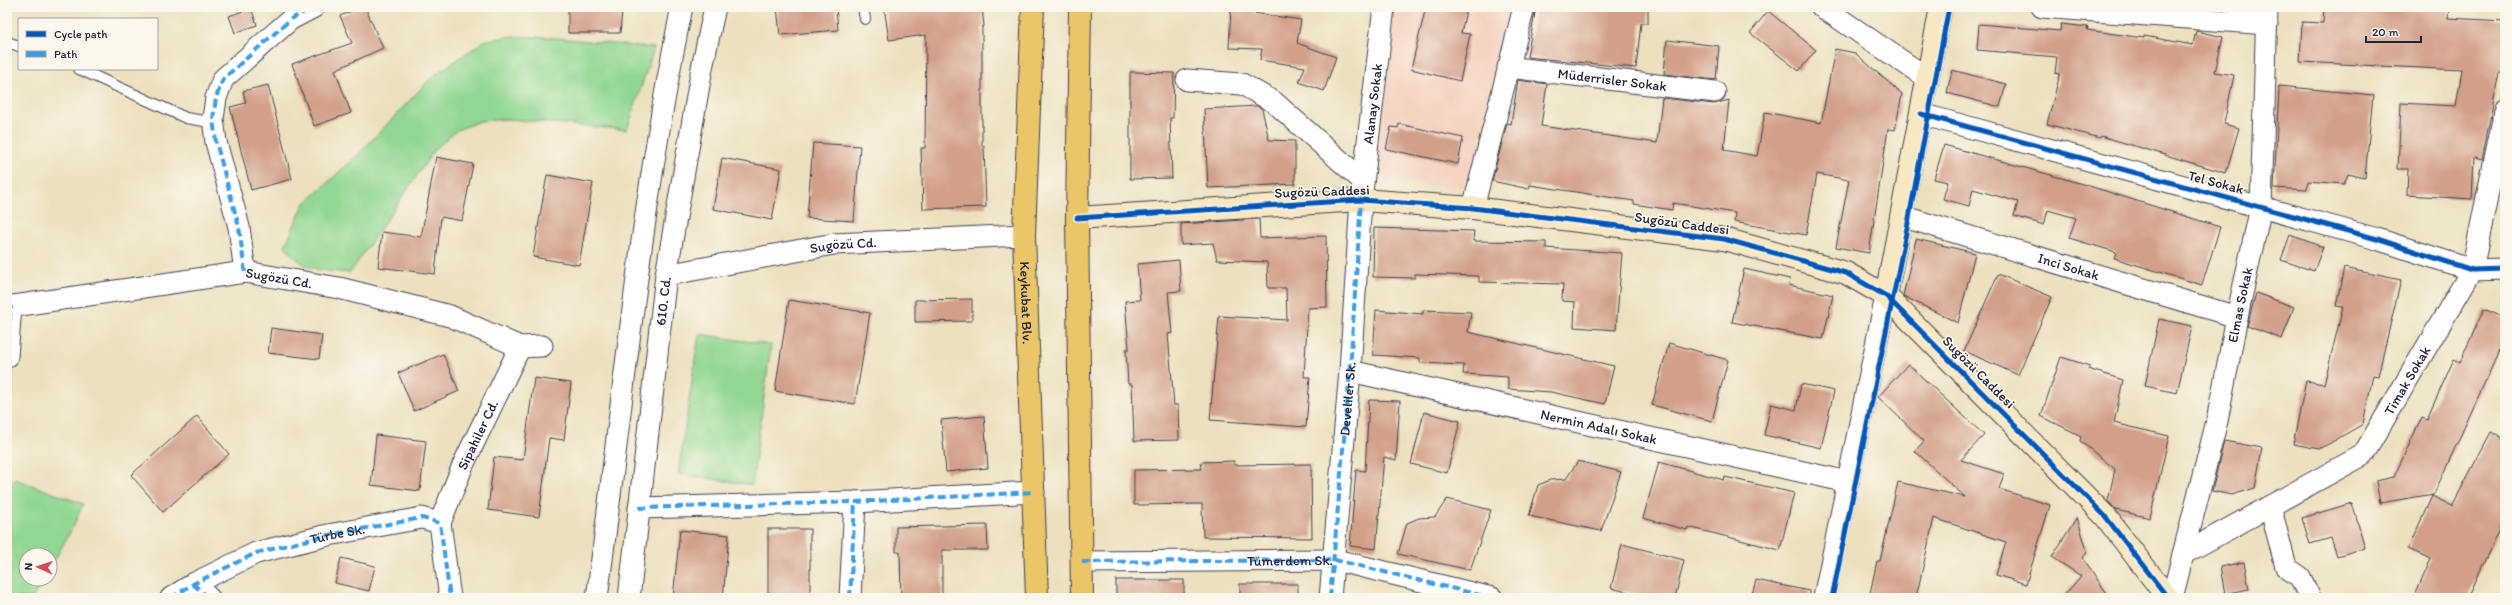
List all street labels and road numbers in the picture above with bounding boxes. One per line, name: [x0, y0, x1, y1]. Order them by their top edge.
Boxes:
street label: Alanay Sokak: [1360, 63, 1386, 145]
street label: Müderrisler Sokak: [1557, 65, 1668, 95]
street label: Tel Sokak: [2186, 167, 2246, 198]
street label: Sugözü Caddesi: [1274, 181, 1370, 202]
street label: Sugözü Caddesi: [1634, 208, 1730, 239]
street label: Sugözü Cd.: [808, 234, 877, 257]
street label: Inci Sokak: [2036, 250, 2102, 284]
street label: Keykubat Blv.: [1016, 261, 1036, 345]
street label: Sugözü Cd.: [244, 264, 313, 292]
street label: Elmas Sokak: [2224, 266, 2257, 344]
street label: 610. Cd.: [652, 276, 675, 326]
street label: Sugözü Caddesi: [1939, 333, 2018, 412]
street label: Timak Sokak: [2380, 342, 2435, 418]
street label: Develiler Sk.: [1336, 361, 1360, 437]
street label: Sipahiler Cd.: [454, 397, 502, 472]
street label: Nermin Adalı Sokak: [1539, 406, 1659, 448]
street label: Türbe Sk.: [308, 520, 366, 548]
street label: Tümerdem Sk.: [1247, 552, 1333, 570]

